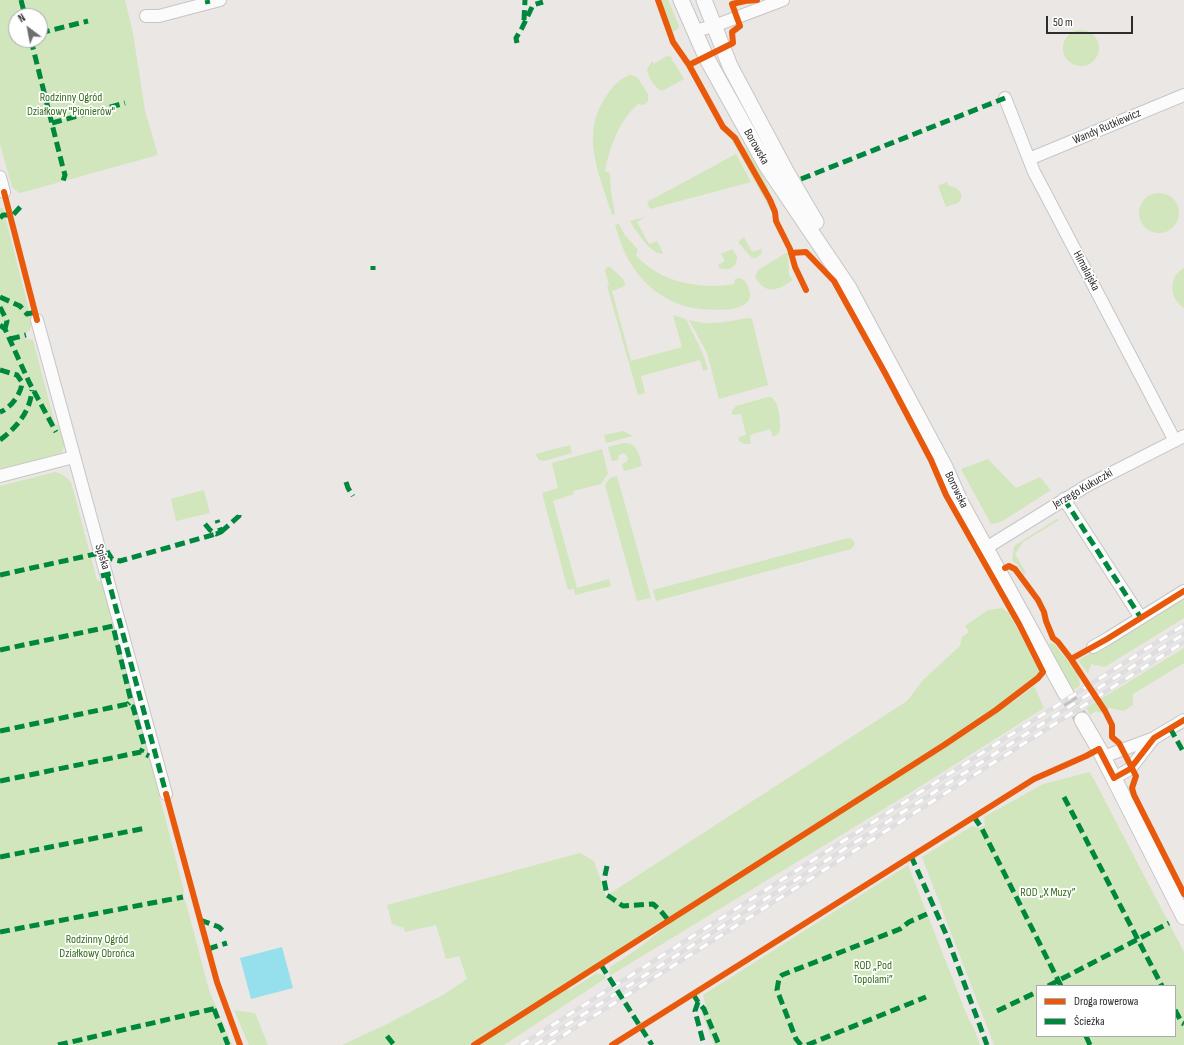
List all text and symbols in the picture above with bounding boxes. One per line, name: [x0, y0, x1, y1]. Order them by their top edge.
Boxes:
north arrow: [8, 8, 48, 48]
scale bar: [1048, 8, 1135, 34]
text: N: [16, 11, 28, 25]
text: 50 m: [1053, 15, 1073, 30]
park label: Rodzinny Ogród Działkowy "Pionierów": [27, 91, 115, 119]
street label: Wandy Rutkiewicz: [1071, 106, 1143, 148]
street label: Borowska: [740, 127, 772, 167]
street label: Himalajska: [1070, 249, 1102, 293]
street label: Jerzego Kukuczki: [1050, 466, 1116, 512]
street label: Borowska: [941, 469, 971, 511]
street label: Spiska: [91, 543, 113, 571]
park label: ROD „X Muzy”: [1020, 886, 1076, 900]
park label: Rodzinny Ogród Działkowy Obrońca: [59, 933, 135, 961]
park label: ROD „Pod Topolami”: [853, 959, 893, 987]
legend: [1036, 985, 1176, 1037]
text: Droga rowerowa: [1074, 994, 1138, 1009]
text: Ścieżka: [1074, 1014, 1105, 1029]

